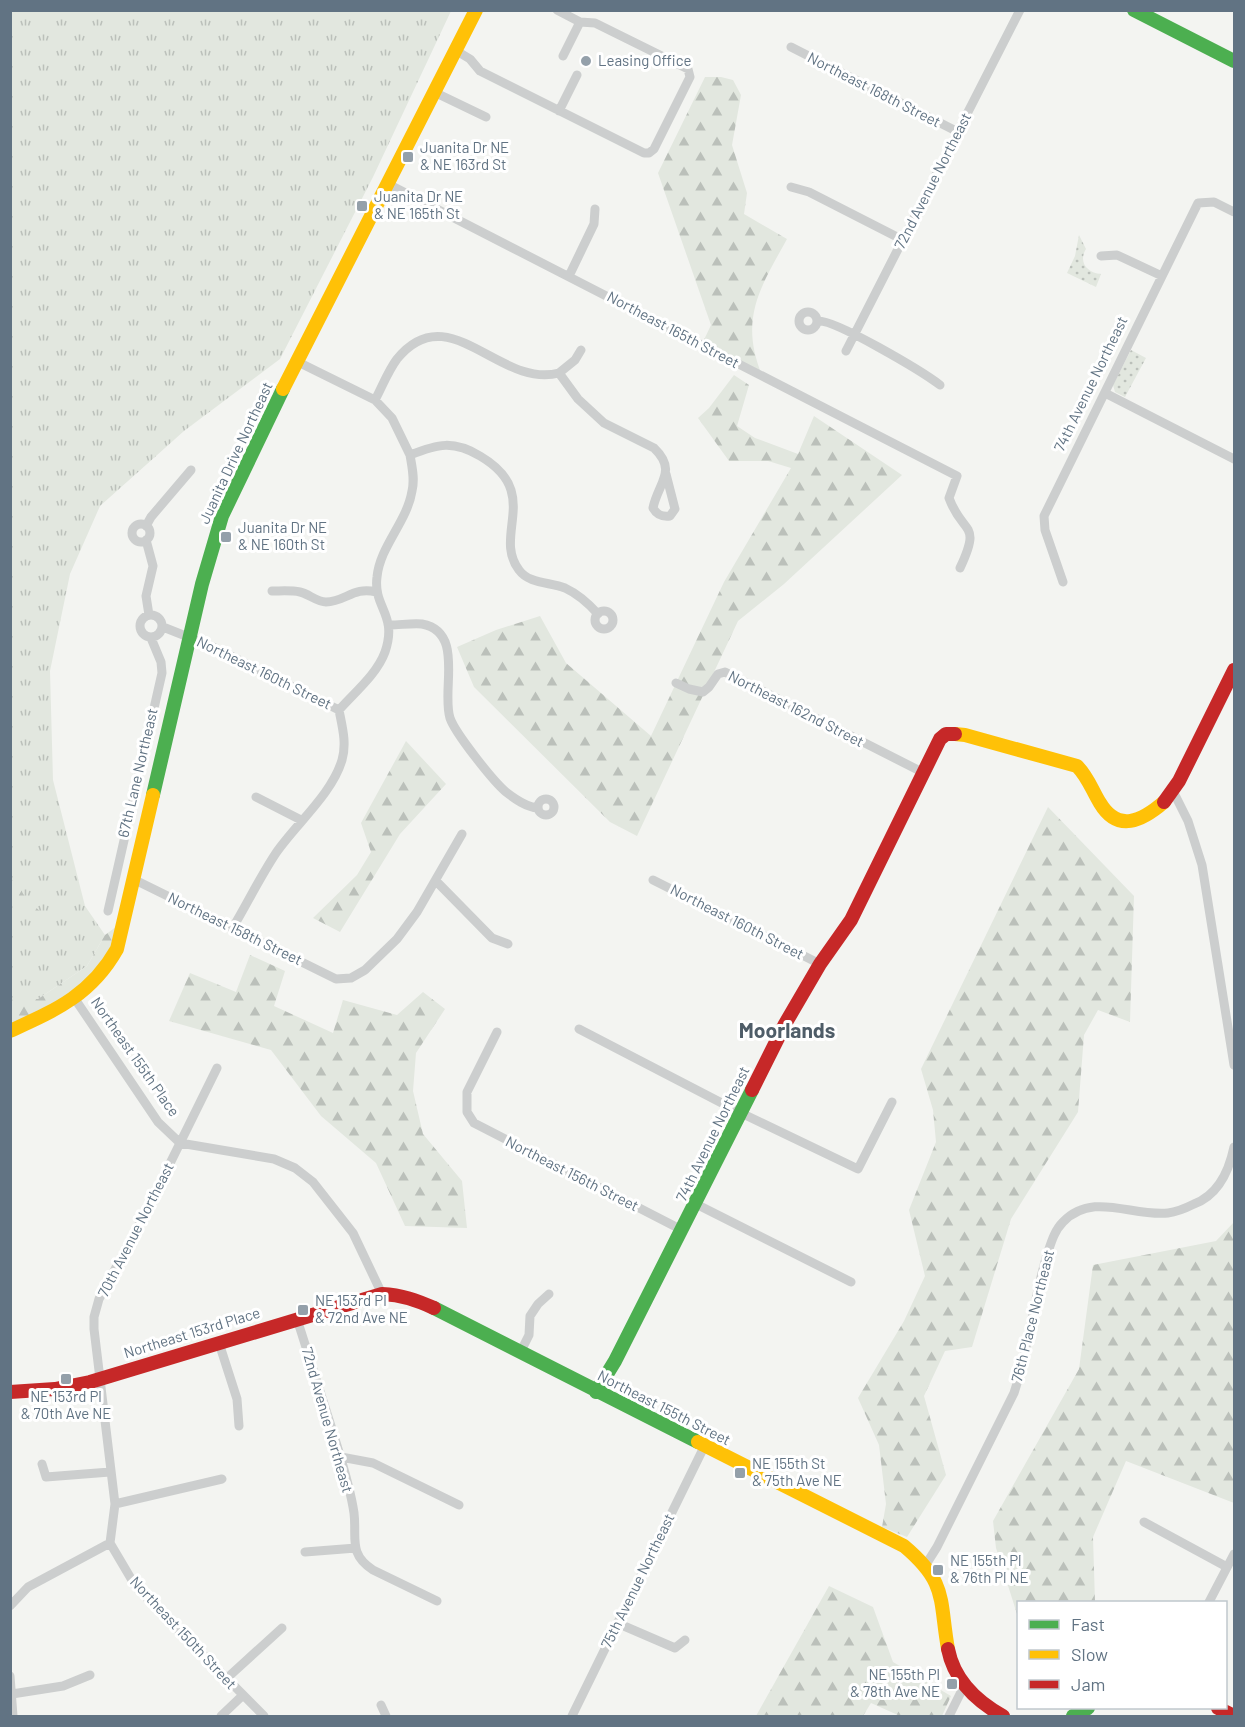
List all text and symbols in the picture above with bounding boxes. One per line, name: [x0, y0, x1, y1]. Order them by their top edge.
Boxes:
street label: Northeast 168th Street: [805, 48, 944, 130]
place label: Leasing Office: [598, 51, 691, 69]
marker: Leasing Office: [579, 54, 593, 68]
street label: 72nd Avenue Northeast: [890, 109, 974, 252]
place label: Juanita Dr NE & NE 163rd St: [420, 138, 509, 173]
marker: Juanita Dr NE & NE 163rd St: [401, 150, 415, 164]
place label: Juanita Dr NE & NE 165th St: [374, 187, 463, 222]
marker: Juanita Dr NE & NE 165th St: [355, 199, 369, 213]
street label: Northeast 165th Street: [604, 287, 743, 372]
street label: 74th Avenue Northeast: [1050, 313, 1131, 454]
street label: Juanita Drive Northeast: [194, 379, 276, 526]
place label: Juanita Dr NE & NE 160th St: [238, 518, 327, 553]
marker: Juanita Dr NE & NE 160th St: [219, 530, 233, 544]
street label: Northeast 160th Street: [194, 632, 335, 713]
street label: Northeast 162nd Street: [726, 666, 867, 750]
street label: 67th Lane Northeast: [113, 706, 161, 839]
street label: Northeast 160th Street: [668, 880, 807, 963]
street label: Northeast 158th Street: [165, 888, 305, 968]
street label: Northeast 155th Place: [88, 993, 184, 1120]
district label: Moorlands: [739, 1017, 835, 1042]
street label: 74th Avenue Northeast: [672, 1063, 753, 1204]
street label: Northeast 156th Street: [503, 1132, 642, 1214]
street label: 70th Avenue Northeast: [93, 1159, 177, 1300]
street label: 76th Place Northeast: [1007, 1248, 1057, 1384]
place label: NE 153rd Pl & 72nd Ave NE: [315, 1291, 408, 1326]
street label: Northeast 153rd Place: [121, 1303, 262, 1361]
marker: NE 153rd Pl & 72nd Ave NE: [296, 1303, 310, 1317]
street label: 72nd Avenue Northeast: [299, 1345, 357, 1495]
street label: Northeast 155th Street: [595, 1366, 734, 1448]
marker: NE 153rd Pl & 70th Ave NE: [59, 1372, 73, 1386]
place label: NE 153rd Pl & 70th Ave NE: [21, 1387, 111, 1422]
place label: NE 155th St & 75th Ave NE: [752, 1454, 842, 1489]
marker: NE 155th St & 75th Ave NE: [733, 1466, 747, 1480]
street label: 75th Avenue Northeast: [597, 1510, 678, 1651]
place label: NE 155th Pl & 76th Pl NE: [950, 1551, 1029, 1586]
marker: NE 155th Pl & 76th Pl NE: [931, 1563, 945, 1577]
street label: Northeast 150th Street: [127, 1572, 241, 1692]
legend: [1017, 1601, 1227, 1709]
text: Fast: [1071, 1613, 1105, 1635]
text: Slow: [1071, 1643, 1108, 1665]
place label: NE 155th Pl & 78th Ave NE: [850, 1665, 940, 1700]
text: Jam: [1071, 1673, 1105, 1695]
marker: NE 155th Pl & 78th Ave NE: [945, 1677, 959, 1691]

